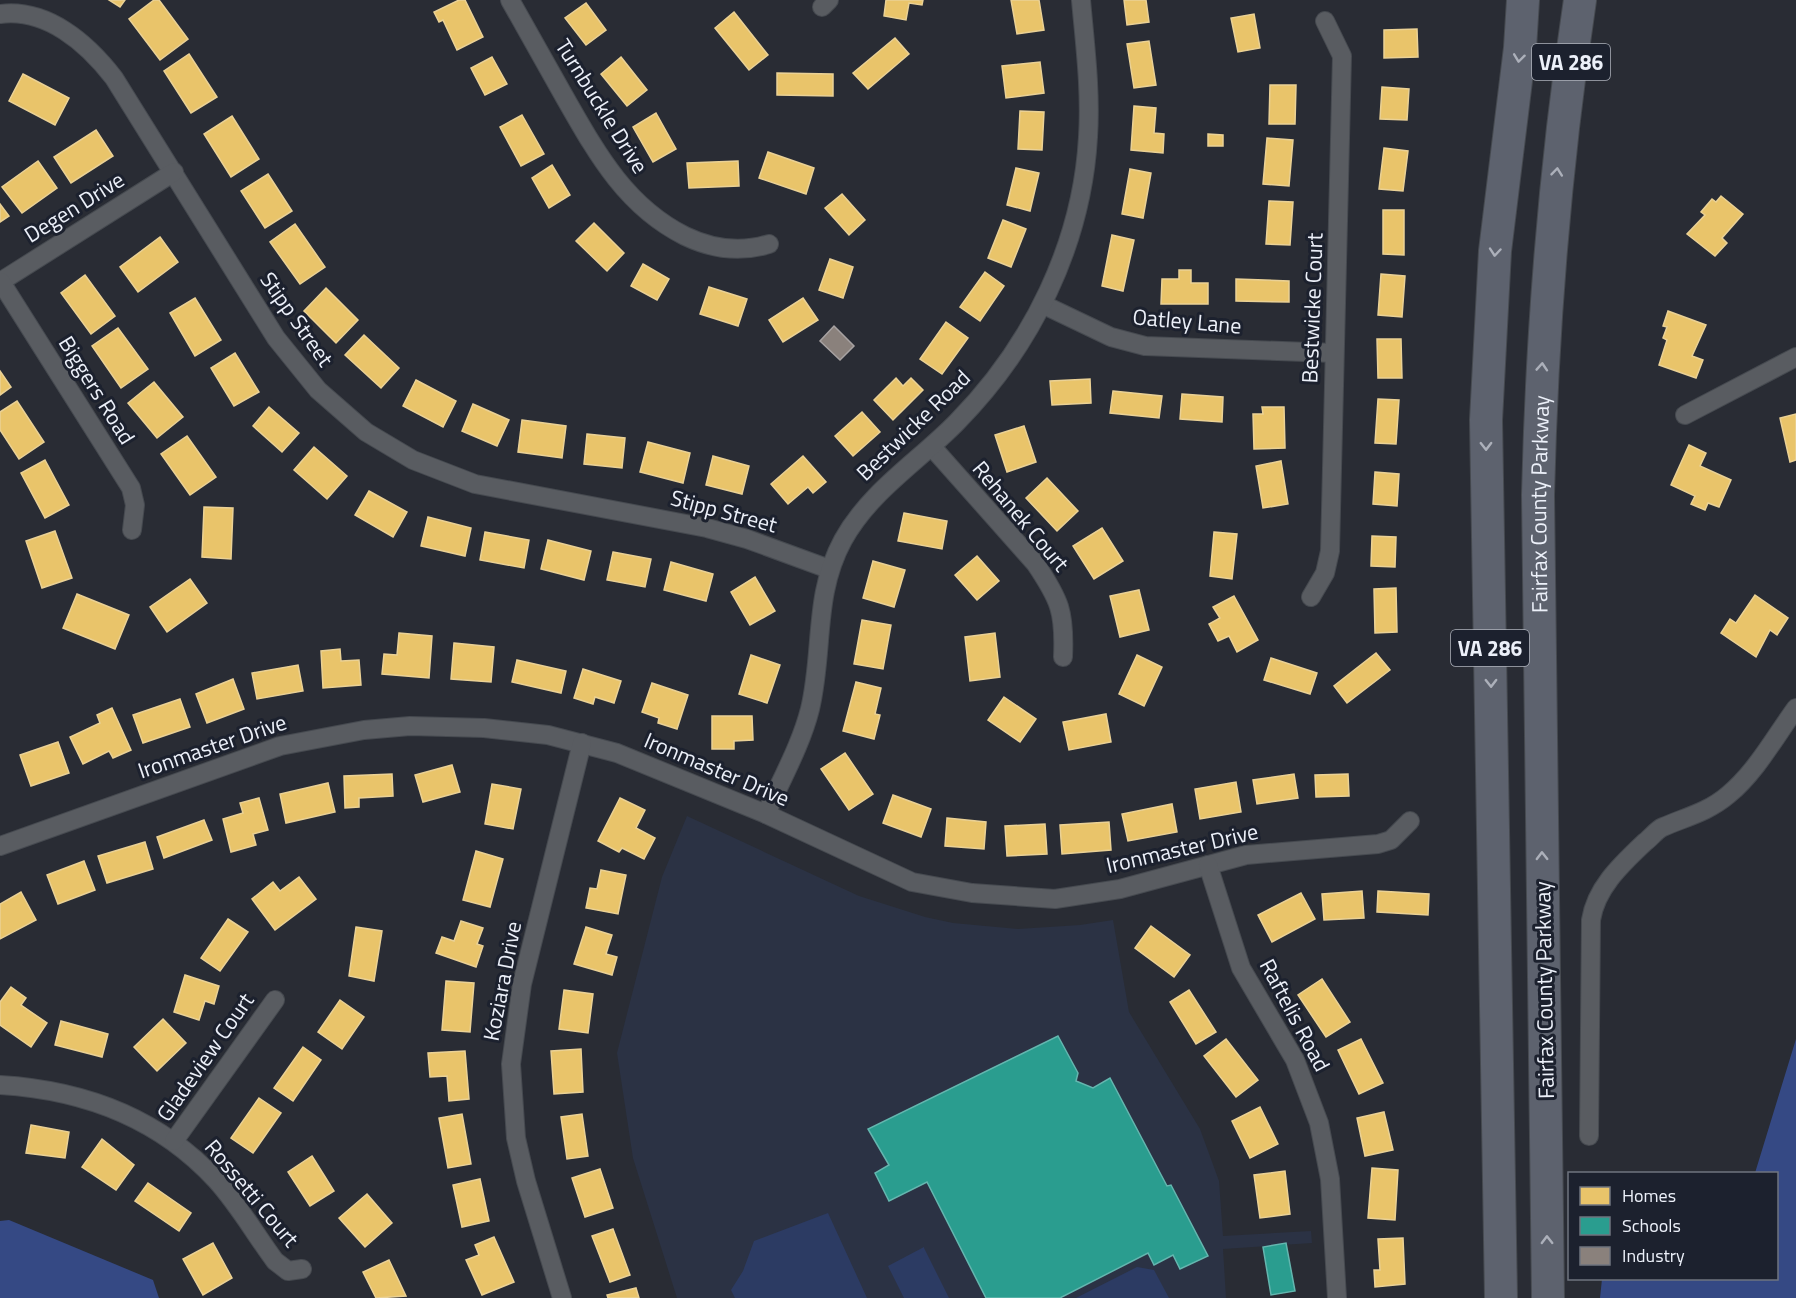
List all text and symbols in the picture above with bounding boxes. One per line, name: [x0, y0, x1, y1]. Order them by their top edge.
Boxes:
street label: Turnbuckle Drive: [547, 32, 657, 180]
road number: VA 286: [1532, 44, 1610, 80]
one-way arrow: [1513, 54, 1525, 63]
street label: Degen Drive: [17, 163, 131, 251]
one-way arrow: [1550, 168, 1563, 177]
street label: Bestwicke Court: [1292, 232, 1332, 384]
one-way arrow: [1489, 247, 1502, 256]
street label: Stipp Street: [252, 265, 342, 374]
street label: Oatley Lane: [1131, 299, 1243, 343]
street label: Biggers Road: [50, 329, 144, 451]
street label: Bestwicke Road: [848, 361, 978, 489]
one-way arrow: [1535, 362, 1548, 371]
street label: Fairfax County Parkway: [1521, 394, 1559, 613]
one-way arrow: [1480, 442, 1493, 451]
street label: Rehanek Court: [964, 453, 1078, 579]
street label: Stipp Street: [667, 480, 781, 542]
road number: VA 286: [1451, 630, 1529, 666]
one-way arrow: [1485, 679, 1497, 688]
street label: Ironmaster Drive: [133, 705, 291, 787]
street label: Ironmaster Drive: [639, 723, 795, 815]
street label: Ironmaster Drive: [1103, 814, 1261, 882]
one-way arrow: [1536, 851, 1548, 860]
street label: Fairfax County Parkway: [1525, 881, 1563, 1099]
street label: Koziara Drive: [474, 918, 530, 1044]
street label: Raftelis Road: [1251, 953, 1339, 1077]
street label: Gladeview Court: [148, 985, 262, 1128]
street label: Rossetti Court: [197, 1132, 308, 1255]
legend: [1568, 1172, 1778, 1280]
text: Homes: [1622, 1182, 1676, 1209]
text: Schools: [1622, 1212, 1681, 1239]
one-way arrow: [1541, 1235, 1553, 1244]
text: Industry: [1622, 1242, 1685, 1269]

